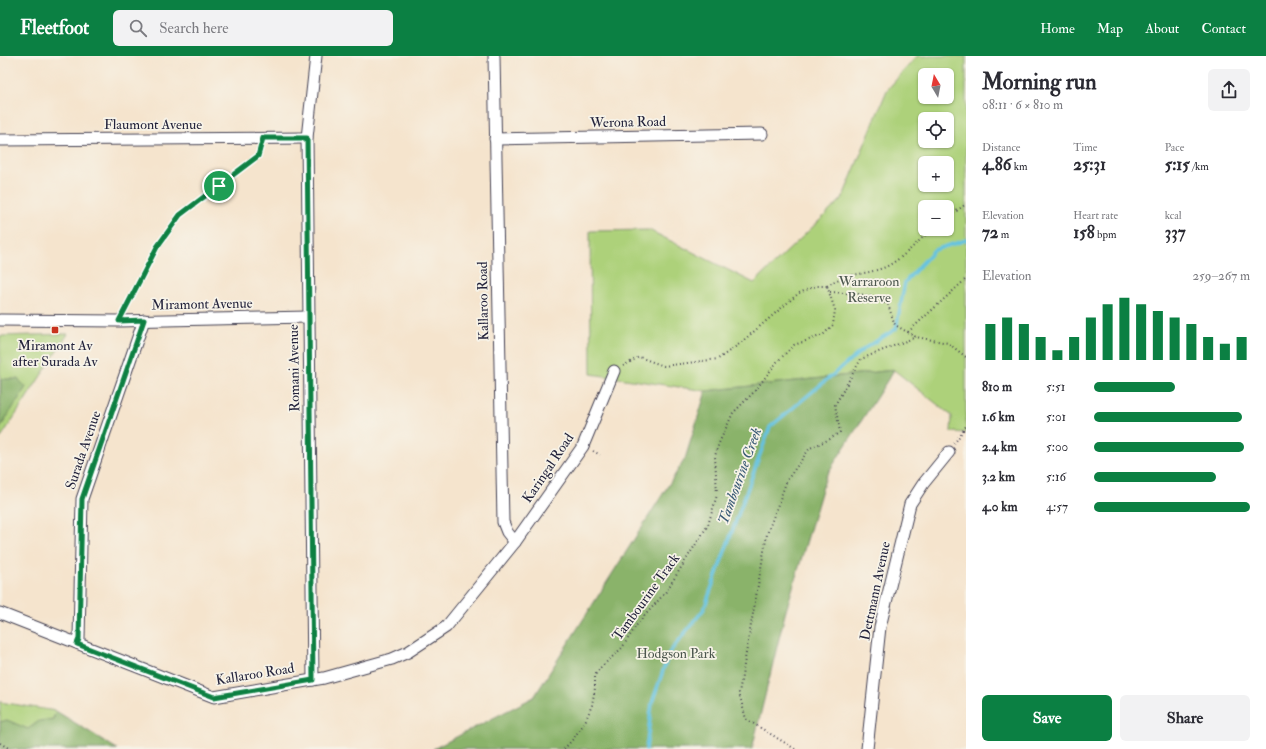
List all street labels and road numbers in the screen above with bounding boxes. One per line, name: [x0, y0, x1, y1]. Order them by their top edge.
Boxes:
street label: Werona Road: [589, 113, 666, 131]
street label: Flaumont Avenue: [104, 116, 202, 133]
street label: Kallaroo Road: [474, 261, 492, 341]
street label: Miramont Avenue: [151, 295, 253, 313]
street label: Romani Avenue: [285, 324, 303, 412]
street label: Surada Avenue: [62, 408, 104, 492]
street label: Karingal Road: [519, 430, 578, 506]
street label: Dettmann Avenue: [856, 540, 894, 642]
street label: Tambourine Track: [609, 550, 683, 644]
street label: Kallaroo Road: [214, 659, 296, 689]

